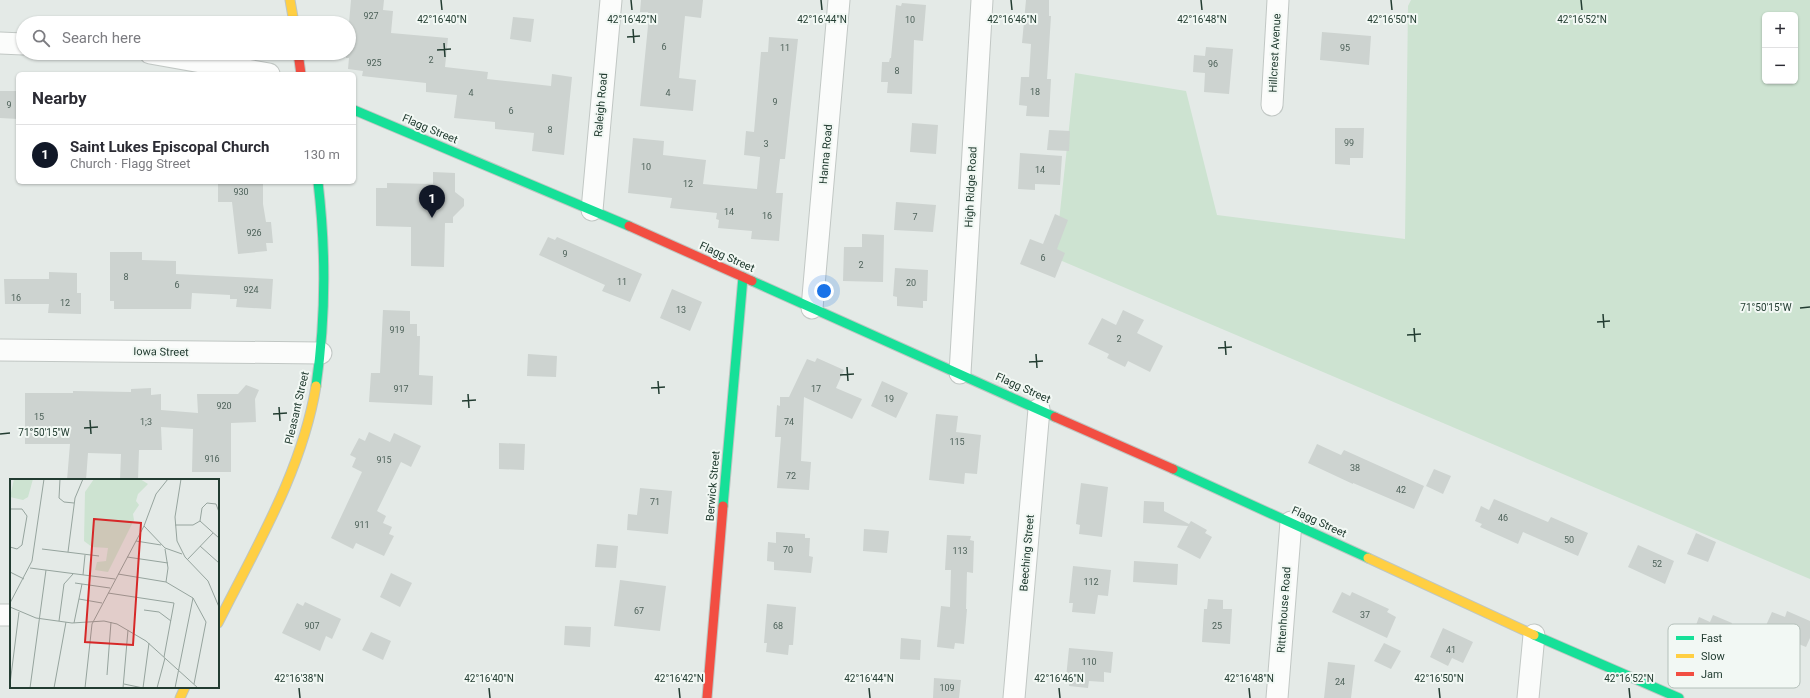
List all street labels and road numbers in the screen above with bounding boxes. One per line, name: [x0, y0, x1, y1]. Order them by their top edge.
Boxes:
street label: Hillcrest Avenue: [1266, 13, 1284, 93]
street label: Raleigh Road: [592, 72, 610, 138]
street label: Flagg Street: [400, 112, 460, 147]
street label: Hanna Road: [817, 124, 835, 184]
street label: High Ridge Road: [962, 146, 980, 228]
street label: Flagg Street: [697, 239, 757, 275]
street label: Iowa Street: [133, 345, 189, 359]
street label: Pleasant Street: [282, 370, 312, 446]
street label: Flagg Street: [993, 370, 1053, 406]
street label: Berwick Street: [703, 450, 723, 522]
street label: Flagg Street: [1290, 504, 1349, 540]
street label: Beeching Street: [1017, 514, 1037, 592]
street label: Rittenhouse Road: [1275, 566, 1293, 654]

